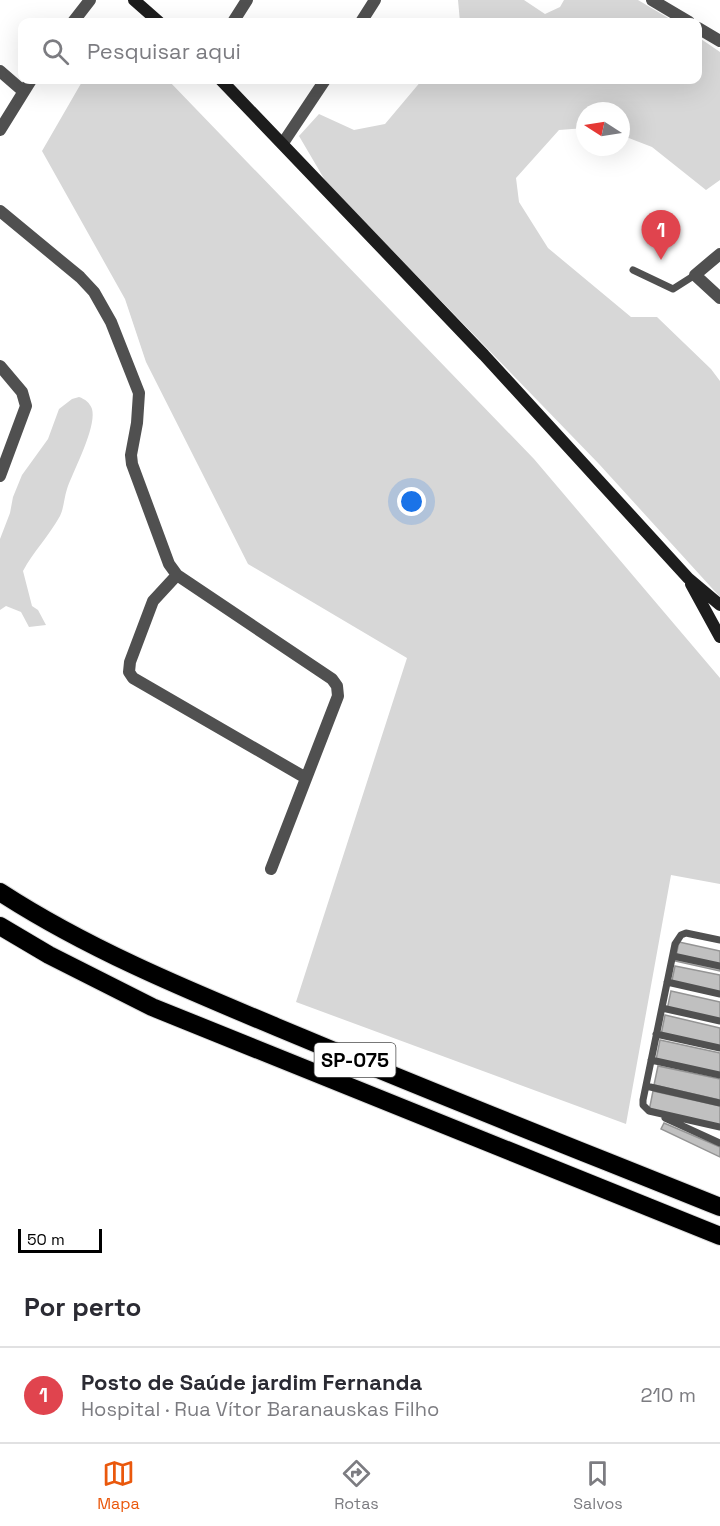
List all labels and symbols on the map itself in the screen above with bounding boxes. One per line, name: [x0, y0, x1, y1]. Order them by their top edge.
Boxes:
north arrow: [576, 102, 630, 156]
pin: 1: [642, 210, 680, 260]
your location: [397, 487, 426, 516]
road number: SP-075: [314, 1043, 395, 1077]
scale bar: [18, 1226, 102, 1254]

